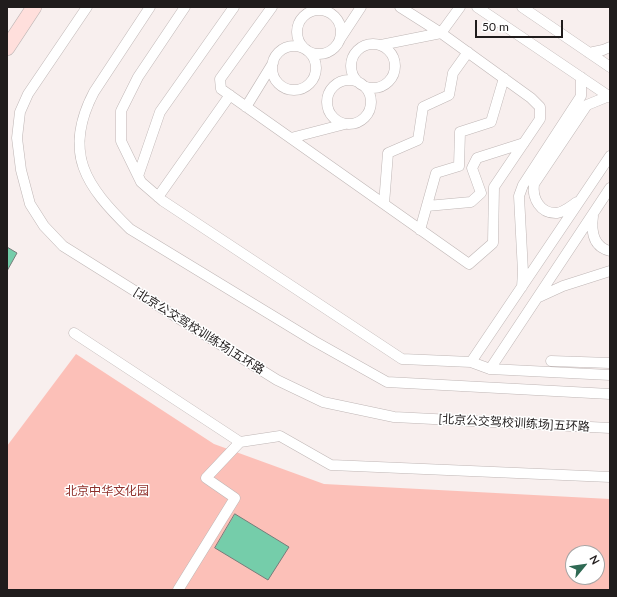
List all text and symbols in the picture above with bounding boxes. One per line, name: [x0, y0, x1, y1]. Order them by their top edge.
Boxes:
scale bar: [477, 12, 565, 38]
text: 50 m: [482, 19, 509, 34]
street label: [北京公交驾校训练场]五环路: [131, 285, 267, 377]
street label: [北京公交驾校训练场]五环路: [438, 412, 590, 434]
park label: 北京中华文化园: [65, 484, 149, 498]
north arrow: [565, 545, 605, 585]
text: N: [587, 553, 603, 566]

